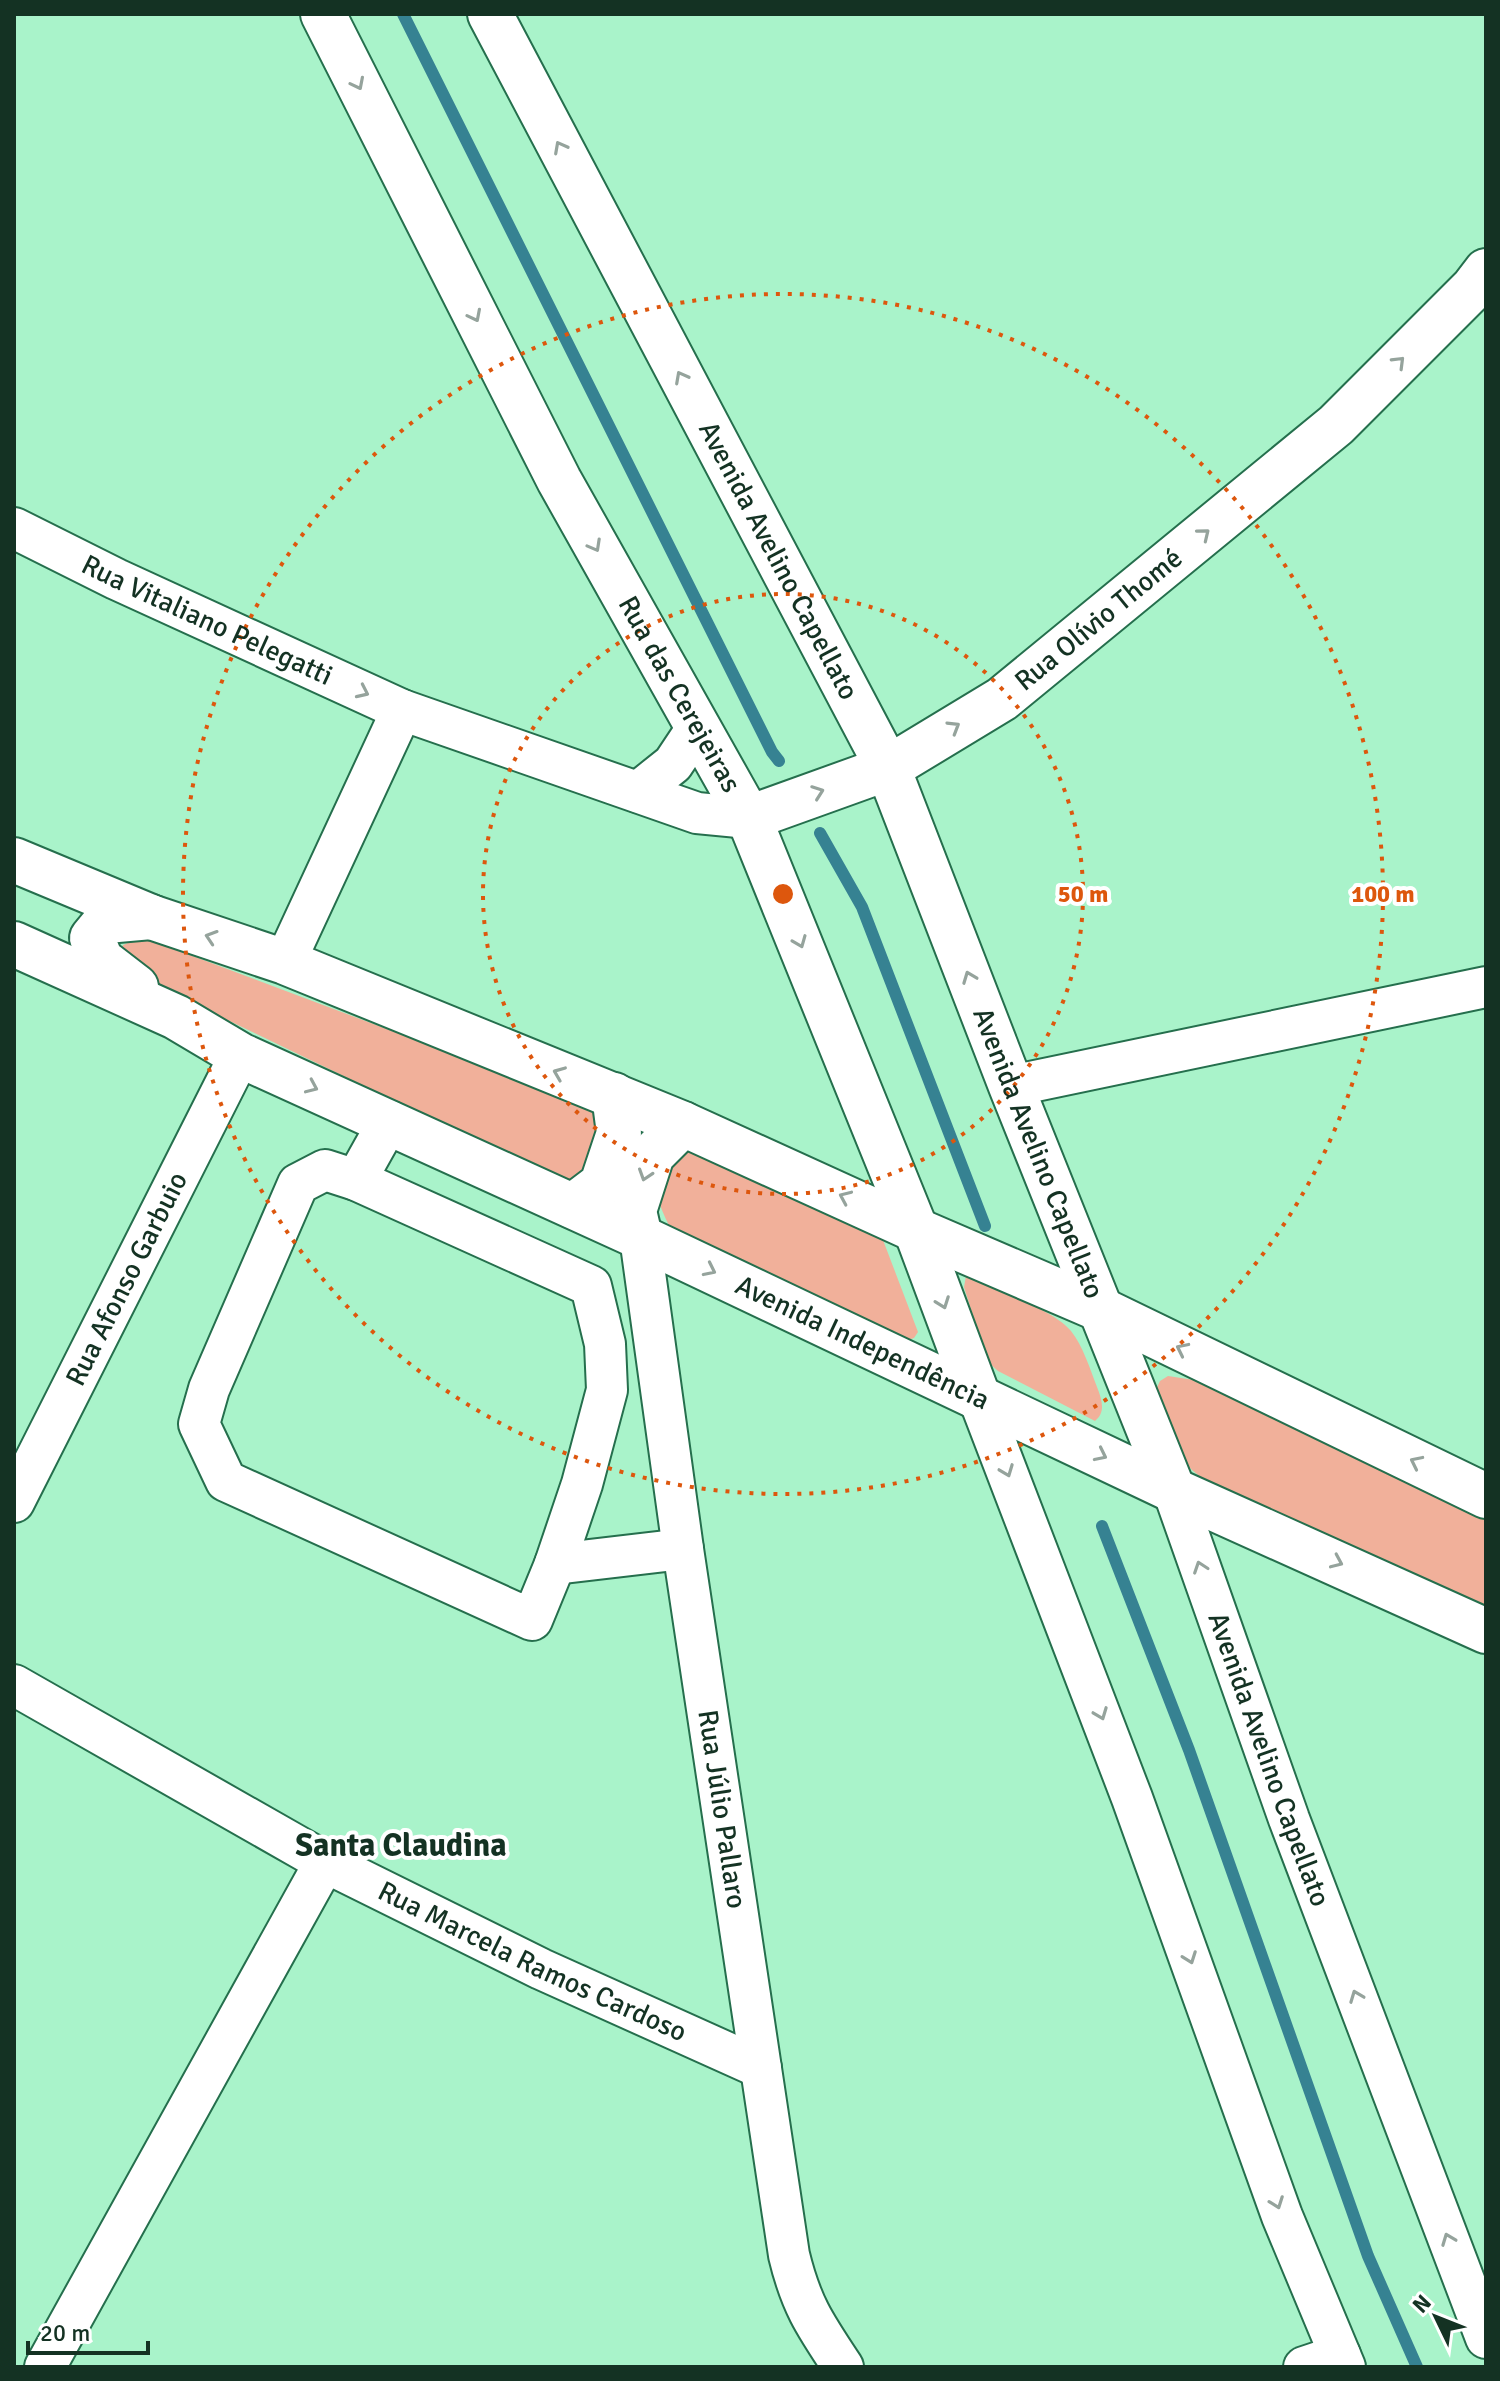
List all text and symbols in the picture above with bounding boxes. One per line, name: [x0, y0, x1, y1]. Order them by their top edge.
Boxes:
one-way arrow: [348, 75, 364, 90]
one-way arrow: [554, 140, 569, 155]
one-way arrow: [466, 307, 481, 322]
one-way arrow: [1390, 357, 1404, 371]
one-way arrow: [676, 370, 691, 385]
street label: Avenida Avelino Capellato: [691, 416, 866, 706]
one-way arrow: [1194, 529, 1209, 543]
one-way arrow: [586, 538, 601, 552]
street label: Rua Olívio Thomé: [1008, 541, 1189, 698]
street label: Rua Vitaliano Pelegatti: [76, 548, 338, 693]
street label: Rua das Cerejeiras: [611, 590, 748, 798]
one-way arrow: [355, 682, 370, 698]
one-way arrow: [945, 722, 960, 737]
one-way arrow: [810, 786, 824, 802]
text: 50 m: [1058, 879, 1108, 909]
text: 100 m: [1351, 879, 1415, 909]
centre of rings: [769, 880, 797, 908]
one-way arrow: [204, 931, 218, 947]
one-way arrow: [790, 934, 807, 948]
one-way arrow: [962, 971, 979, 985]
street label: Avenida Avelino Capellato: [965, 1003, 1111, 1303]
one-way arrow: [553, 1066, 567, 1083]
one-way arrow: [304, 1077, 318, 1093]
street label: Rua Afonso Garbuio: [59, 1166, 195, 1392]
one-way arrow: [639, 1167, 655, 1181]
one-way arrow: [838, 1191, 853, 1207]
one-way arrow: [702, 1260, 717, 1276]
street label: Avenida Independência: [730, 1268, 995, 1417]
one-way arrow: [933, 1295, 950, 1309]
one-way arrow: [1176, 1343, 1190, 1359]
one-way arrow: [1092, 1445, 1107, 1461]
one-way arrow: [1409, 1456, 1424, 1472]
one-way arrow: [997, 1463, 1014, 1477]
one-way arrow: [1329, 1553, 1343, 1569]
one-way arrow: [1193, 1561, 1210, 1575]
street label: Avenida Avelino Capellato: [1201, 1608, 1338, 1911]
one-way arrow: [1091, 1706, 1108, 1720]
street label: Rua Júlio Pallaro: [690, 1707, 754, 1911]
district label: Santa Claudina: [295, 1826, 507, 1865]
street label: Rua Marcela Ramos Cardoso: [372, 1874, 692, 2049]
one-way arrow: [1180, 1951, 1196, 1965]
one-way arrow: [1349, 1990, 1366, 2004]
one-way arrow: [1267, 2195, 1284, 2209]
one-way arrow: [1441, 2233, 1458, 2247]
north arrow: [1396, 2277, 1476, 2357]
text: N: [1407, 2289, 1437, 2319]
scale bar: [28, 2305, 148, 2355]
text: 20 m: [40, 2318, 90, 2348]

